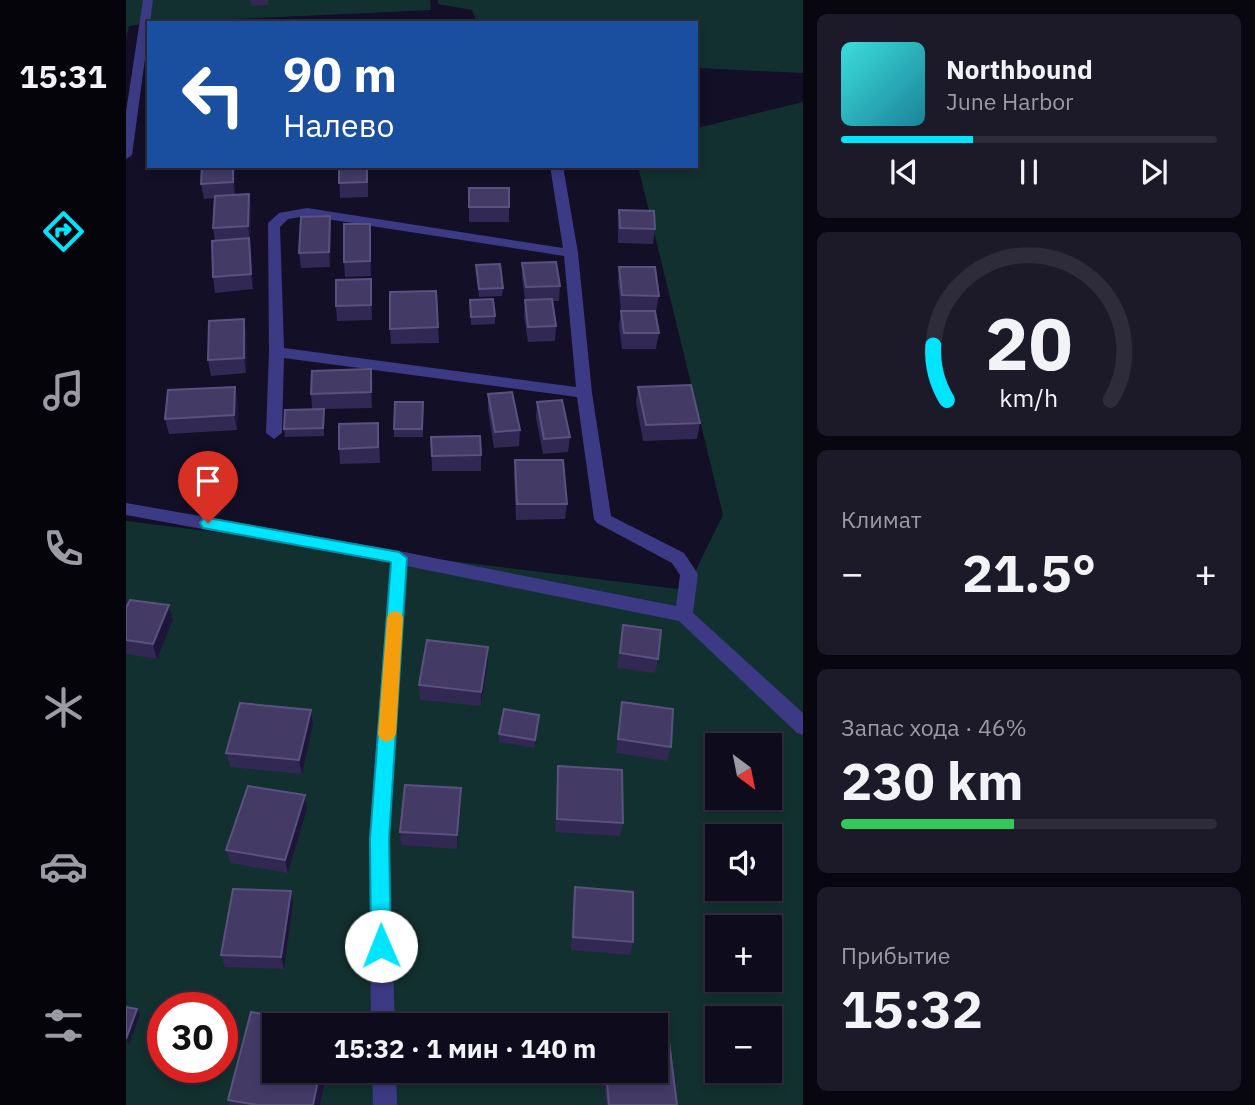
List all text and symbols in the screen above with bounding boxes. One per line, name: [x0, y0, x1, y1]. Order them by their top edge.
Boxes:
text: 90 m: [283, 42, 397, 105]
icon: left: [168, 49, 259, 140]
text: Northbound: [946, 52, 1093, 86]
text: 15:31: [19, 55, 107, 97]
text: June Harbor: [946, 86, 1074, 116]
text: Налево: [283, 104, 394, 146]
icon: previous: [885, 153, 923, 191]
icon: pause: [1010, 153, 1048, 191]
icon: next: [1135, 153, 1173, 191]
icon: directions: [39, 207, 88, 256]
text: 20: [985, 296, 1073, 391]
icon: music: [39, 366, 88, 415]
text: km/h: [1000, 381, 1058, 414]
pin: [178, 451, 238, 523]
icon: arrive: [189, 462, 227, 500]
text: Климат: [841, 504, 922, 534]
icon: phone: [39, 524, 88, 573]
text: 21.5°: [962, 539, 1096, 606]
text: −: [841, 548, 864, 597]
text: +: [1194, 548, 1217, 597]
icon: climate: [39, 683, 88, 732]
text: Запас хода · 46%: [841, 712, 1027, 742]
north arrow: [705, 733, 782, 810]
map controls: [705, 733, 782, 1083]
text: 230 km: [841, 747, 1023, 814]
button: sound: [705, 824, 782, 901]
icon: car: [39, 842, 88, 891]
position arrow: [344, 909, 418, 983]
button: +: [705, 915, 782, 992]
text: Прибытие: [841, 940, 950, 970]
text: 15:32: [841, 975, 983, 1042]
speed limit sign: 30: [147, 992, 238, 1083]
icon: filters: [39, 1001, 88, 1050]
button: −: [705, 1006, 782, 1083]
text: 15:32 · 1 мин · 140 m: [334, 1031, 596, 1065]

